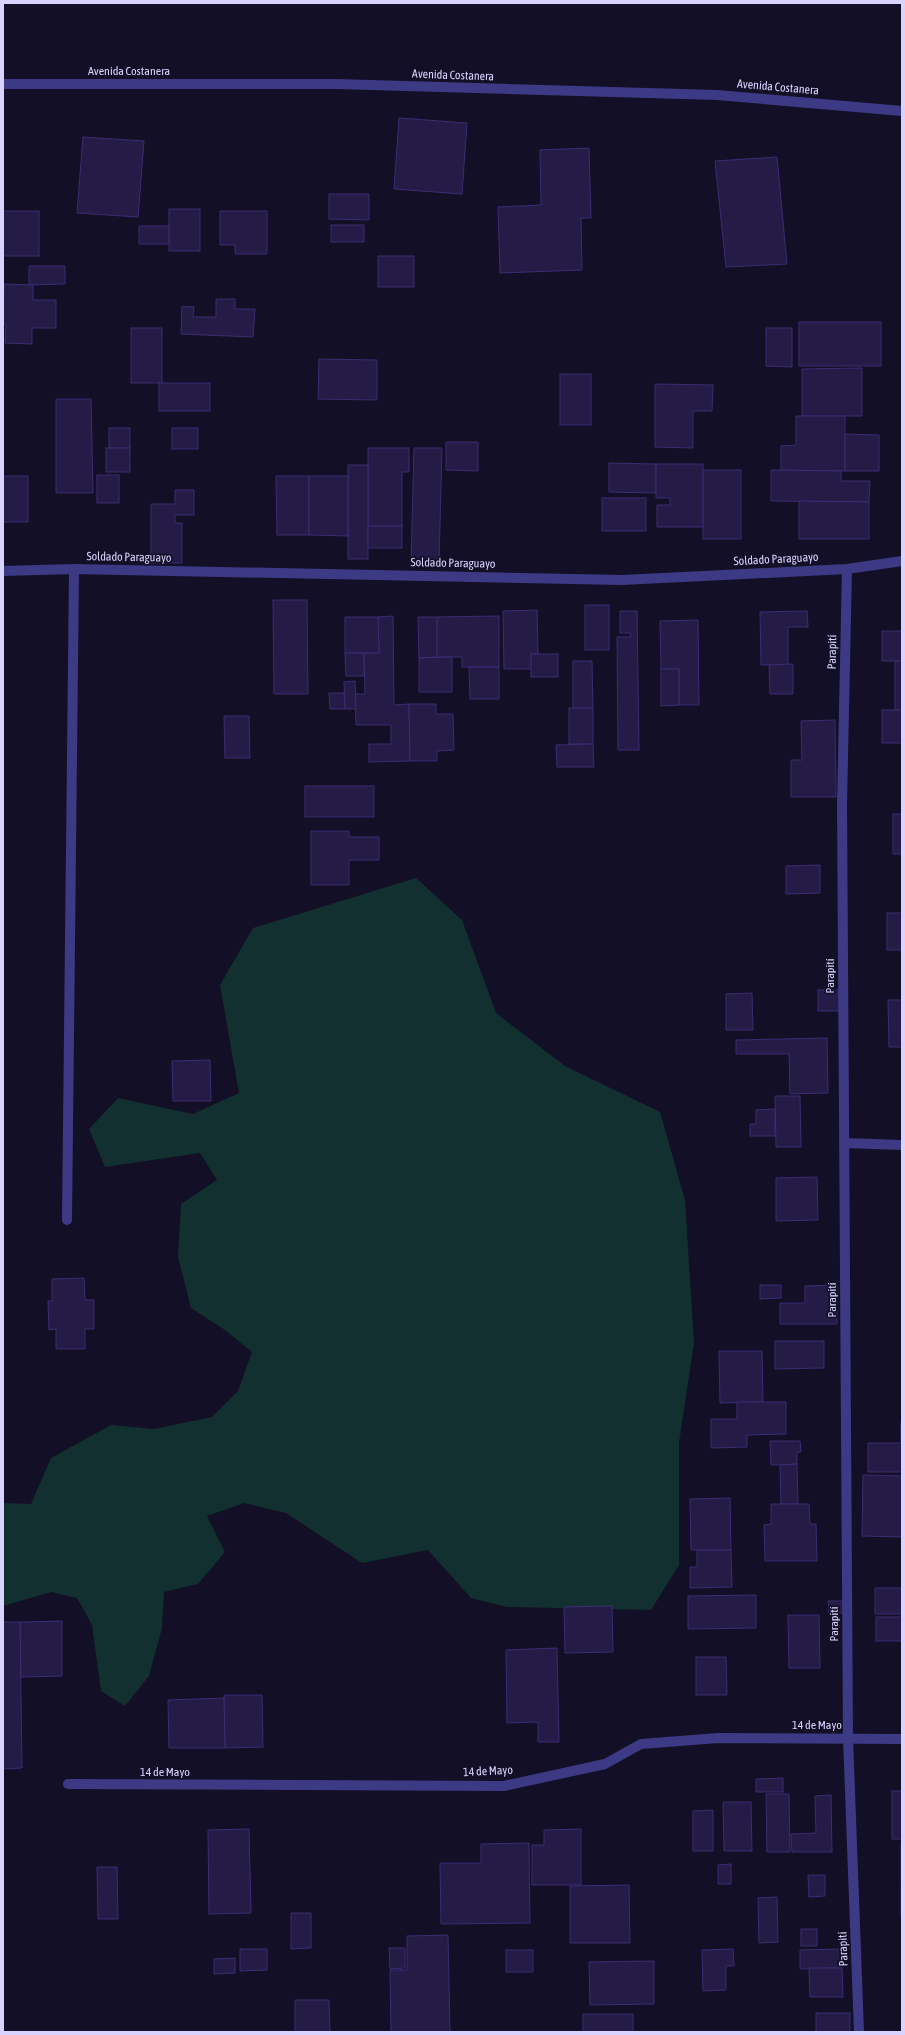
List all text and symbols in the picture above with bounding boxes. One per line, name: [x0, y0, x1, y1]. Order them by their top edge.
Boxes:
street label: Avenida Costanera: [88, 64, 170, 78]
street label: Avenida Costanera: [412, 67, 494, 83]
street label: Avenida Costanera: [736, 76, 820, 98]
street label: Soldado Paraguayo: [86, 549, 172, 565]
street label: Soldado Paraguayo: [733, 550, 819, 568]
street label: Soldado Paraguayo: [410, 555, 496, 571]
street label: Parapití: [825, 634, 839, 670]
street label: Parapití: [823, 958, 837, 993]
street label: Parapití: [825, 1282, 839, 1317]
street label: Parapití: [827, 1606, 841, 1641]
street label: 14 de Mayo: [792, 1718, 842, 1732]
street label: 14 de Mayo: [463, 1763, 514, 1779]
street label: 14 de Mayo: [140, 1765, 190, 1779]
street label: Parapití: [835, 1931, 851, 1967]

